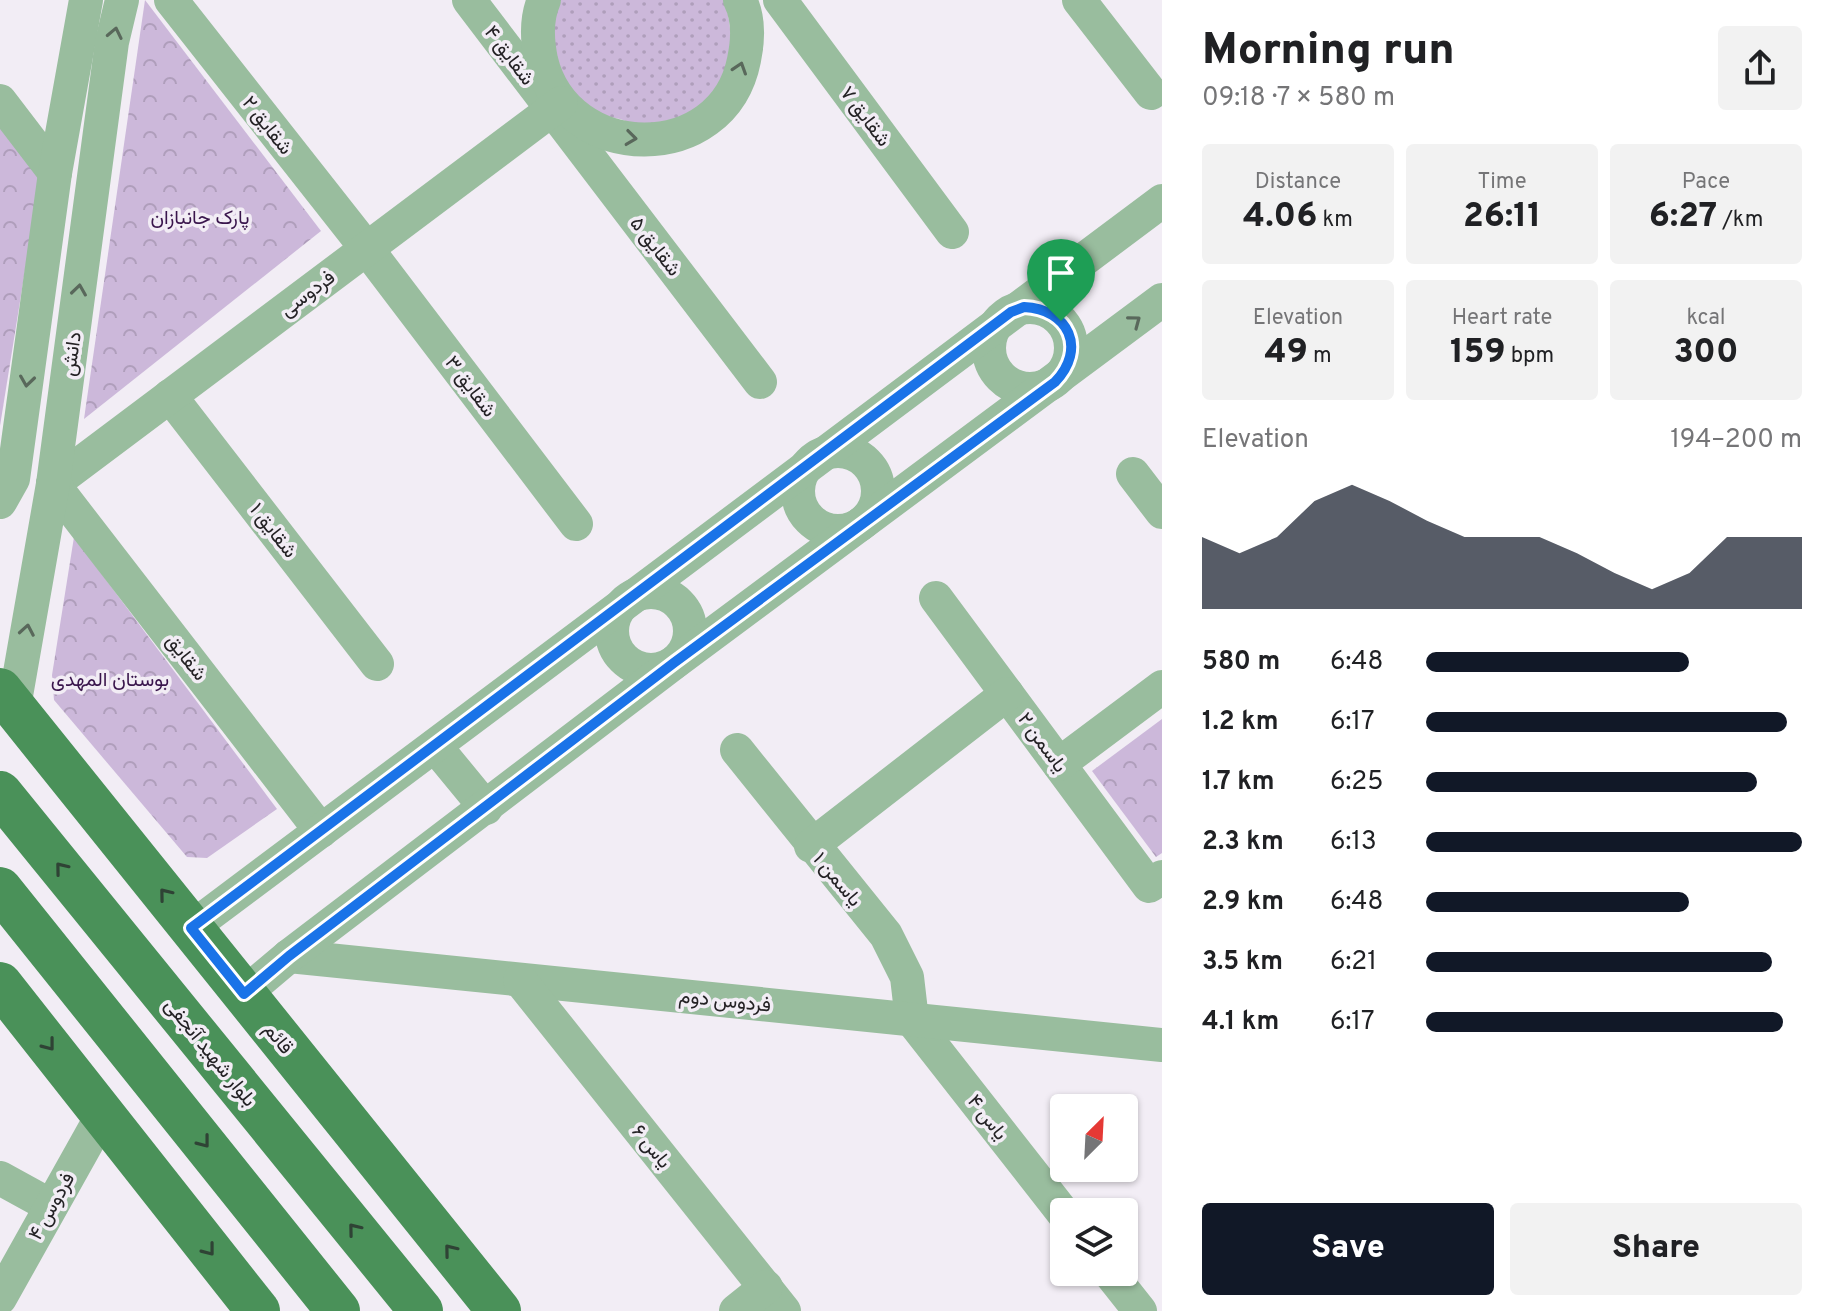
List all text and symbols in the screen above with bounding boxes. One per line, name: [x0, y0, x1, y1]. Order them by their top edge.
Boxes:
street label: شقایق ۴: [477, 21, 539, 91]
text: Morning run: [1202, 24, 1455, 80]
one-way arrow: [106, 26, 123, 40]
button: share: [1718, 26, 1802, 110]
one-way arrow: [731, 62, 747, 76]
street label: شقایق ۷: [833, 82, 896, 153]
text: 09:18 · 7 × 580 m: [1202, 82, 1395, 115]
street label: شقایق ۲: [235, 92, 298, 161]
one-way arrow: [625, 130, 638, 147]
text: Distance: [1255, 169, 1341, 196]
text: Time: [1477, 169, 1527, 196]
text: Pace: [1682, 169, 1730, 196]
text: 4.06: [1243, 196, 1317, 239]
text: 26:11: [1463, 196, 1541, 239]
text: 6:27: [1649, 196, 1717, 239]
park label: پارک جانبازان: [151, 206, 249, 232]
text: km: [1317, 207, 1353, 234]
text: /km: [1717, 207, 1763, 234]
street label: شقایق ۵: [623, 212, 686, 282]
pin: [1027, 239, 1095, 321]
icon: arrive: [1039, 251, 1083, 295]
street label: فردوسی: [275, 265, 341, 324]
one-way arrow: [70, 283, 87, 297]
text: Elevation: [1253, 305, 1343, 332]
text: Heart rate: [1452, 305, 1552, 332]
text: kcal: [1686, 305, 1726, 332]
one-way arrow: [1126, 316, 1141, 331]
street label: دانش: [57, 330, 89, 378]
text: 49: [1264, 332, 1308, 375]
text: 159: [1450, 332, 1506, 375]
text: 300: [1673, 332, 1739, 375]
text: m: [1308, 343, 1332, 370]
text: bpm: [1506, 343, 1554, 370]
street label: شقایق ۳: [438, 351, 501, 423]
one-way arrow: [18, 375, 35, 388]
text: Elevation: [1202, 424, 1309, 457]
text: 194–200 m: [1670, 424, 1802, 457]
street label: شقایق ۱: [243, 498, 302, 564]
one-way arrow: [18, 623, 35, 637]
street label: شقایق: [159, 629, 212, 687]
text: 580 m: [1202, 646, 1280, 679]
text: 6:48: [1330, 646, 1383, 679]
park label: بوستان المهدی: [51, 668, 169, 694]
text: 1.2 km: [1202, 706, 1279, 739]
text: 6:17: [1330, 706, 1375, 739]
street label: یاسمن ۲: [1011, 708, 1072, 778]
text: 1.7 km: [1202, 766, 1275, 799]
text: 6:25: [1330, 766, 1383, 799]
text: 2.3 km: [1202, 826, 1284, 859]
text: 6:13: [1330, 826, 1377, 859]
street label: یاسمن ۱: [806, 848, 867, 913]
one-way arrow: [56, 863, 71, 877]
text: 2.9 km: [1202, 886, 1284, 919]
text: 6:48: [1330, 886, 1383, 919]
one-way arrow: [160, 889, 174, 904]
text: 3.5 km: [1202, 946, 1283, 979]
text: 6:21: [1330, 946, 1377, 979]
street label: فردوس دوم: [677, 984, 772, 1020]
street label: بلوار شهید آنجفی: [158, 994, 261, 1113]
text: 4.1 km: [1202, 1006, 1279, 1039]
text: 6:17: [1330, 1006, 1375, 1039]
street label: قائم: [257, 1018, 298, 1060]
one-way arrow: [39, 1036, 53, 1051]
street label: یاس ۴: [960, 1090, 1012, 1146]
north arrow: [1050, 1094, 1138, 1182]
map controls: [1050, 1094, 1138, 1286]
street label: یاس ۶: [625, 1120, 676, 1175]
one-way arrow: [194, 1133, 209, 1147]
street label: فردوس ۴: [24, 1169, 82, 1245]
button: layers: [1050, 1198, 1138, 1286]
button: Save: [1202, 1203, 1494, 1295]
button: Share: [1510, 1203, 1802, 1295]
one-way arrow: [349, 1224, 364, 1238]
one-way arrow: [200, 1241, 214, 1256]
one-way arrow: [445, 1245, 460, 1259]

